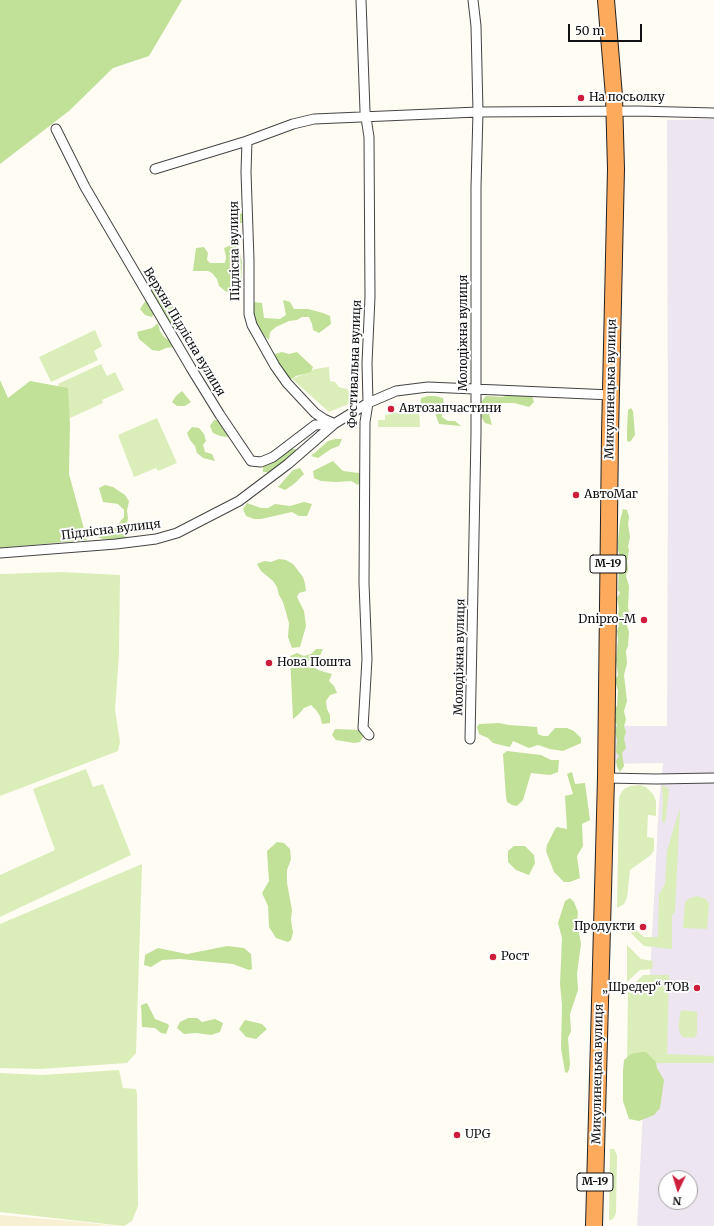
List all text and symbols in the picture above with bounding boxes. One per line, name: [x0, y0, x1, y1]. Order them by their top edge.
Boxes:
scale bar: [570, 16, 644, 42]
text: 50 m: [575, 23, 604, 38]
place label: На посьолку: [589, 91, 665, 105]
marker: На посьолку: [576, 93, 586, 103]
street label: Підлісна вулиця: [227, 201, 243, 301]
street label: Верхня Підлісна вулиця: [140, 265, 228, 399]
street label: Молодіжна вулиця: [457, 275, 471, 391]
street label: Фестивальна вулиця: [346, 300, 364, 428]
street label: Микулинецька вулиця: [603, 319, 619, 459]
place label: Автозапчастини: [399, 402, 502, 416]
marker: Автозапчастини: [386, 404, 396, 414]
place label: АвтоМаг: [584, 488, 638, 502]
marker: АвтоМаг: [571, 490, 581, 500]
street label: Підлісна вулиця: [61, 517, 161, 543]
road number: М-19: [590, 555, 626, 573]
street label: Молодіжна вулиця: [452, 599, 468, 715]
place label: Dnipro-M: [578, 613, 636, 627]
marker: Dnipro-M: [639, 615, 649, 625]
place label: Нова Пошта: [277, 656, 351, 670]
marker: Нова Пошта: [264, 658, 274, 668]
place label: Продукти: [574, 920, 635, 934]
marker: Продукти: [638, 922, 648, 932]
place label: Рост: [501, 950, 529, 964]
marker: Рост: [488, 952, 498, 962]
place label: „Шредер“ ТОВ: [602, 981, 689, 995]
marker: „Шредер“ ТОВ: [692, 983, 702, 993]
street label: Микулинецька вулиця: [590, 1004, 606, 1144]
place label: UPG: [465, 1128, 491, 1142]
marker: UPG: [452, 1130, 462, 1140]
north arrow: [658, 1170, 698, 1210]
road number: М-19: [577, 1173, 613, 1191]
text: N: [672, 1194, 682, 1208]

